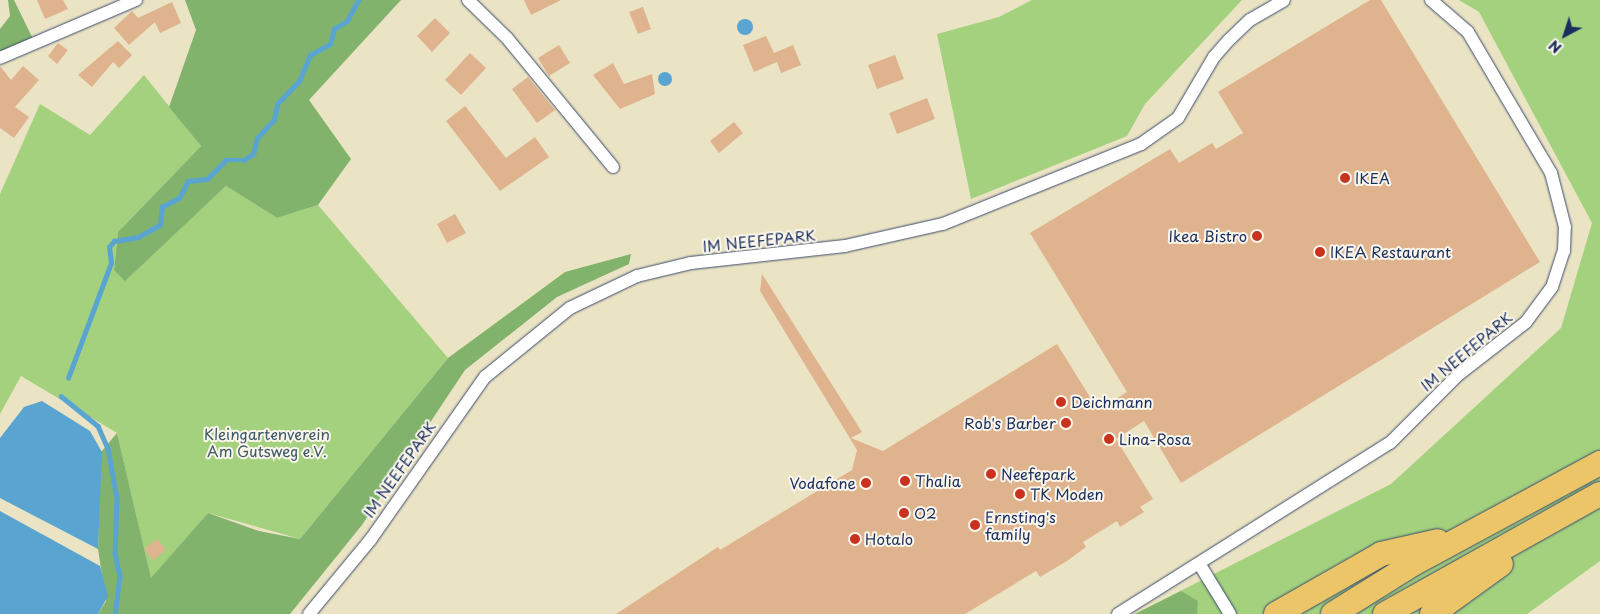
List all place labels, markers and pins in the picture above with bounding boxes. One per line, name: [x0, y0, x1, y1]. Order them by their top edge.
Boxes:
place label: IKEA: [1355, 169, 1390, 187]
marker: IKEA: [1339, 172, 1351, 184]
place label: Ikea Bistro: [1169, 227, 1247, 245]
marker: Ikea Bistro: [1251, 230, 1263, 242]
place label: IKEA Restaurant: [1330, 243, 1450, 261]
marker: IKEA Restaurant: [1314, 246, 1326, 258]
place label: Deichmann: [1071, 393, 1153, 411]
marker: Deichmann: [1055, 396, 1067, 408]
place label: Rob's Barber: [964, 414, 1056, 432]
marker: Rob's Barber: [1060, 417, 1072, 429]
place label: Lina-Rosa: [1119, 430, 1191, 448]
marker: Lina-Rosa: [1103, 433, 1115, 445]
place label: Neefepark: [1001, 465, 1076, 483]
marker: Neefepark: [985, 468, 997, 480]
place label: Thalia: [915, 472, 961, 490]
place label: Vodafone: [790, 474, 856, 492]
marker: Thalia: [899, 475, 911, 487]
marker: Vodafone: [860, 477, 872, 489]
place label: TK Moden: [1030, 485, 1104, 503]
marker: TK Moden: [1014, 488, 1026, 500]
place label: O2: [914, 504, 937, 522]
marker: O2: [898, 507, 910, 519]
place label: Ernsting's family: [985, 507, 1056, 542]
marker: Ernsting's family: [969, 519, 981, 531]
place label: Hotalo: [865, 530, 913, 548]
marker: Hotalo: [849, 533, 861, 545]

